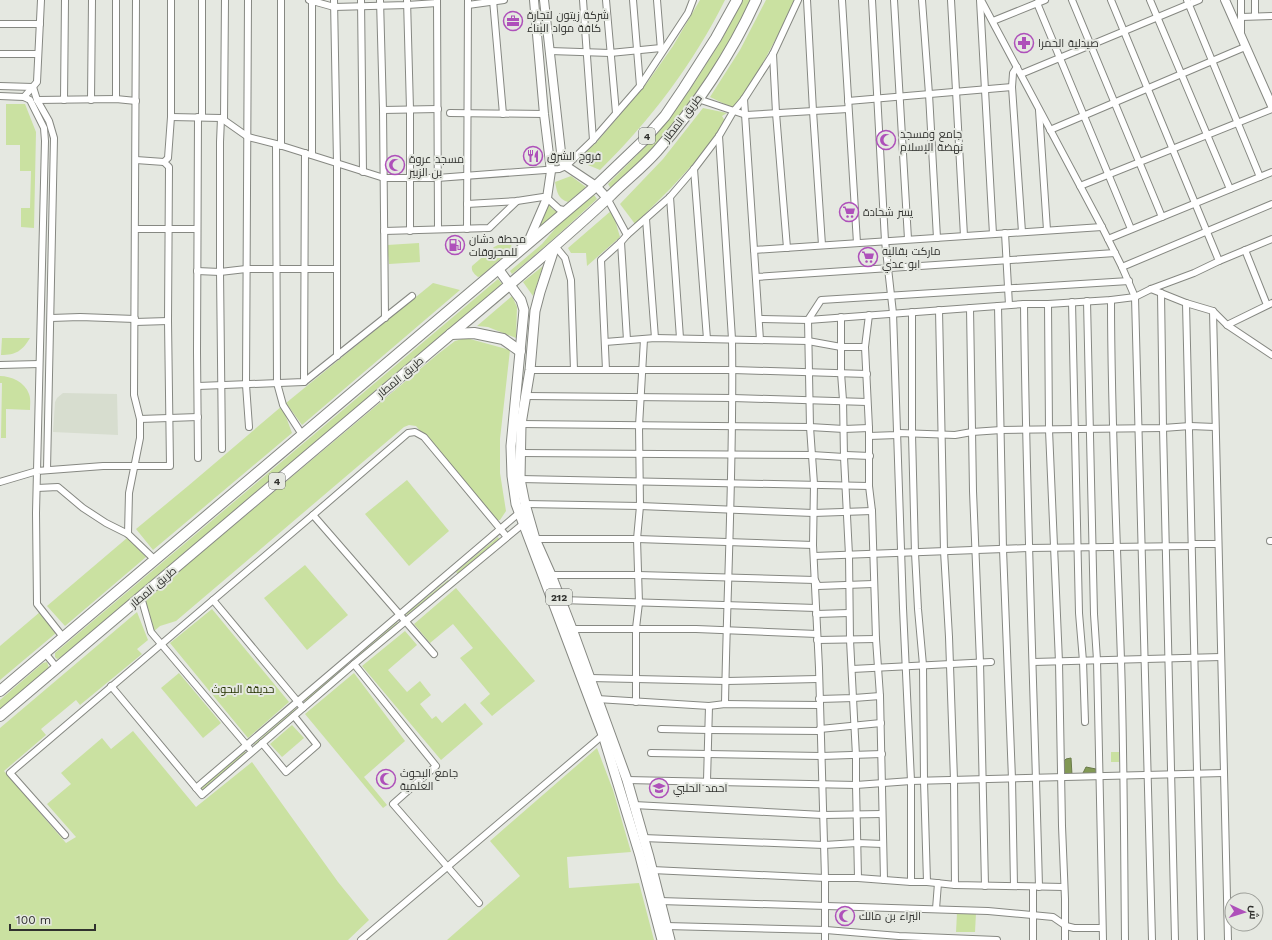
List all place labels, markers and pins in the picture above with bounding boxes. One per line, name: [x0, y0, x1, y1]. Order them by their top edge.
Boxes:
place label: شركة زيتون لتجارة كافة مواد البناء: [527, 9, 609, 35]
office icon: شركة زيتون لتجارة كافة مواد البناء: [502, 10, 524, 32]
pharmacy icon: صيدلية الحمرا: [1013, 32, 1035, 54]
place label: صيدلية الحمرا: [1038, 37, 1099, 50]
place label: جامع ومسجد نهضة الإسلام: [900, 128, 963, 155]
mosque icon: جامع ومسجد نهضة الإسلام: [875, 129, 897, 151]
restaurant icon: فروج الشرق: [522, 145, 544, 167]
place label: فروج الشرق: [547, 150, 601, 164]
place label: مسجد عروة بن الزبير: [408, 153, 464, 179]
mosque icon: مسجد عروة بن الزبير: [384, 154, 406, 176]
supermarket icon: يسر شحادة: [838, 201, 860, 223]
place label: يسر شحادة: [863, 206, 913, 219]
place label: محطة دشان للمحروقات: [469, 233, 526, 259]
fuel station icon: محطة دشان للمحروقات: [444, 234, 466, 256]
place label: ماركت بقاليه ابو عدي: [882, 245, 941, 273]
supermarket icon: ماركت بقاليه ابو عدي: [857, 246, 879, 268]
place label: جامع البحوث العلمية: [400, 767, 458, 793]
mosque icon: جامع البحوث العلمية: [375, 768, 397, 790]
school or university icon: احمد الحلبي: [648, 777, 670, 799]
place label: احمد الحلبي: [673, 782, 727, 797]
mosque icon: البراء بن مالك: [834, 905, 856, 927]
place label: البراء بن مالك: [859, 910, 921, 923]

